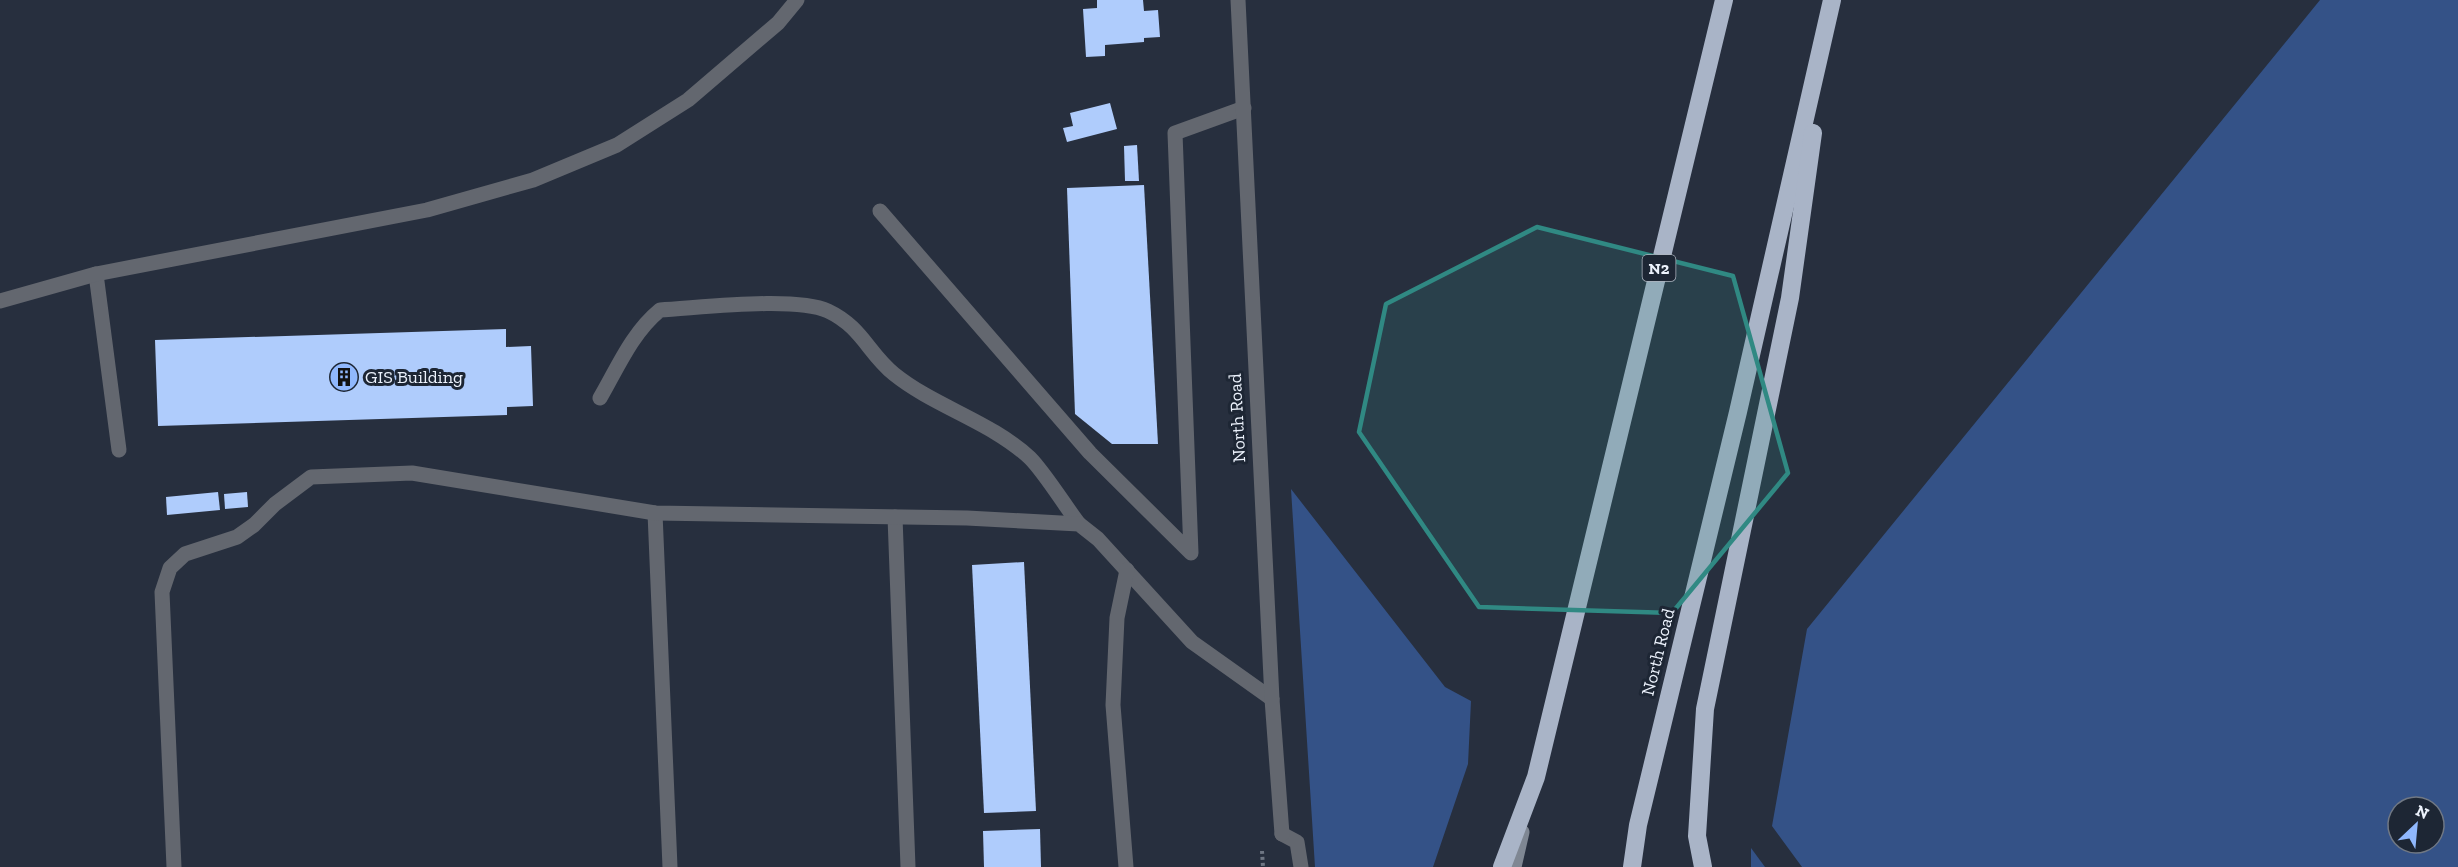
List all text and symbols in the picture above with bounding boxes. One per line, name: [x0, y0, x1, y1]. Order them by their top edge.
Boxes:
road number: N2: [1642, 255, 1676, 281]
building icon: GIS Building: [328, 361, 360, 393]
place label: GIS Building: [365, 366, 463, 388]
street label: North Road: [1224, 373, 1250, 463]
street label: North Road: [1637, 606, 1679, 698]
north arrow: [2386, 795, 2446, 855]
text: N: [2413, 801, 2432, 823]

